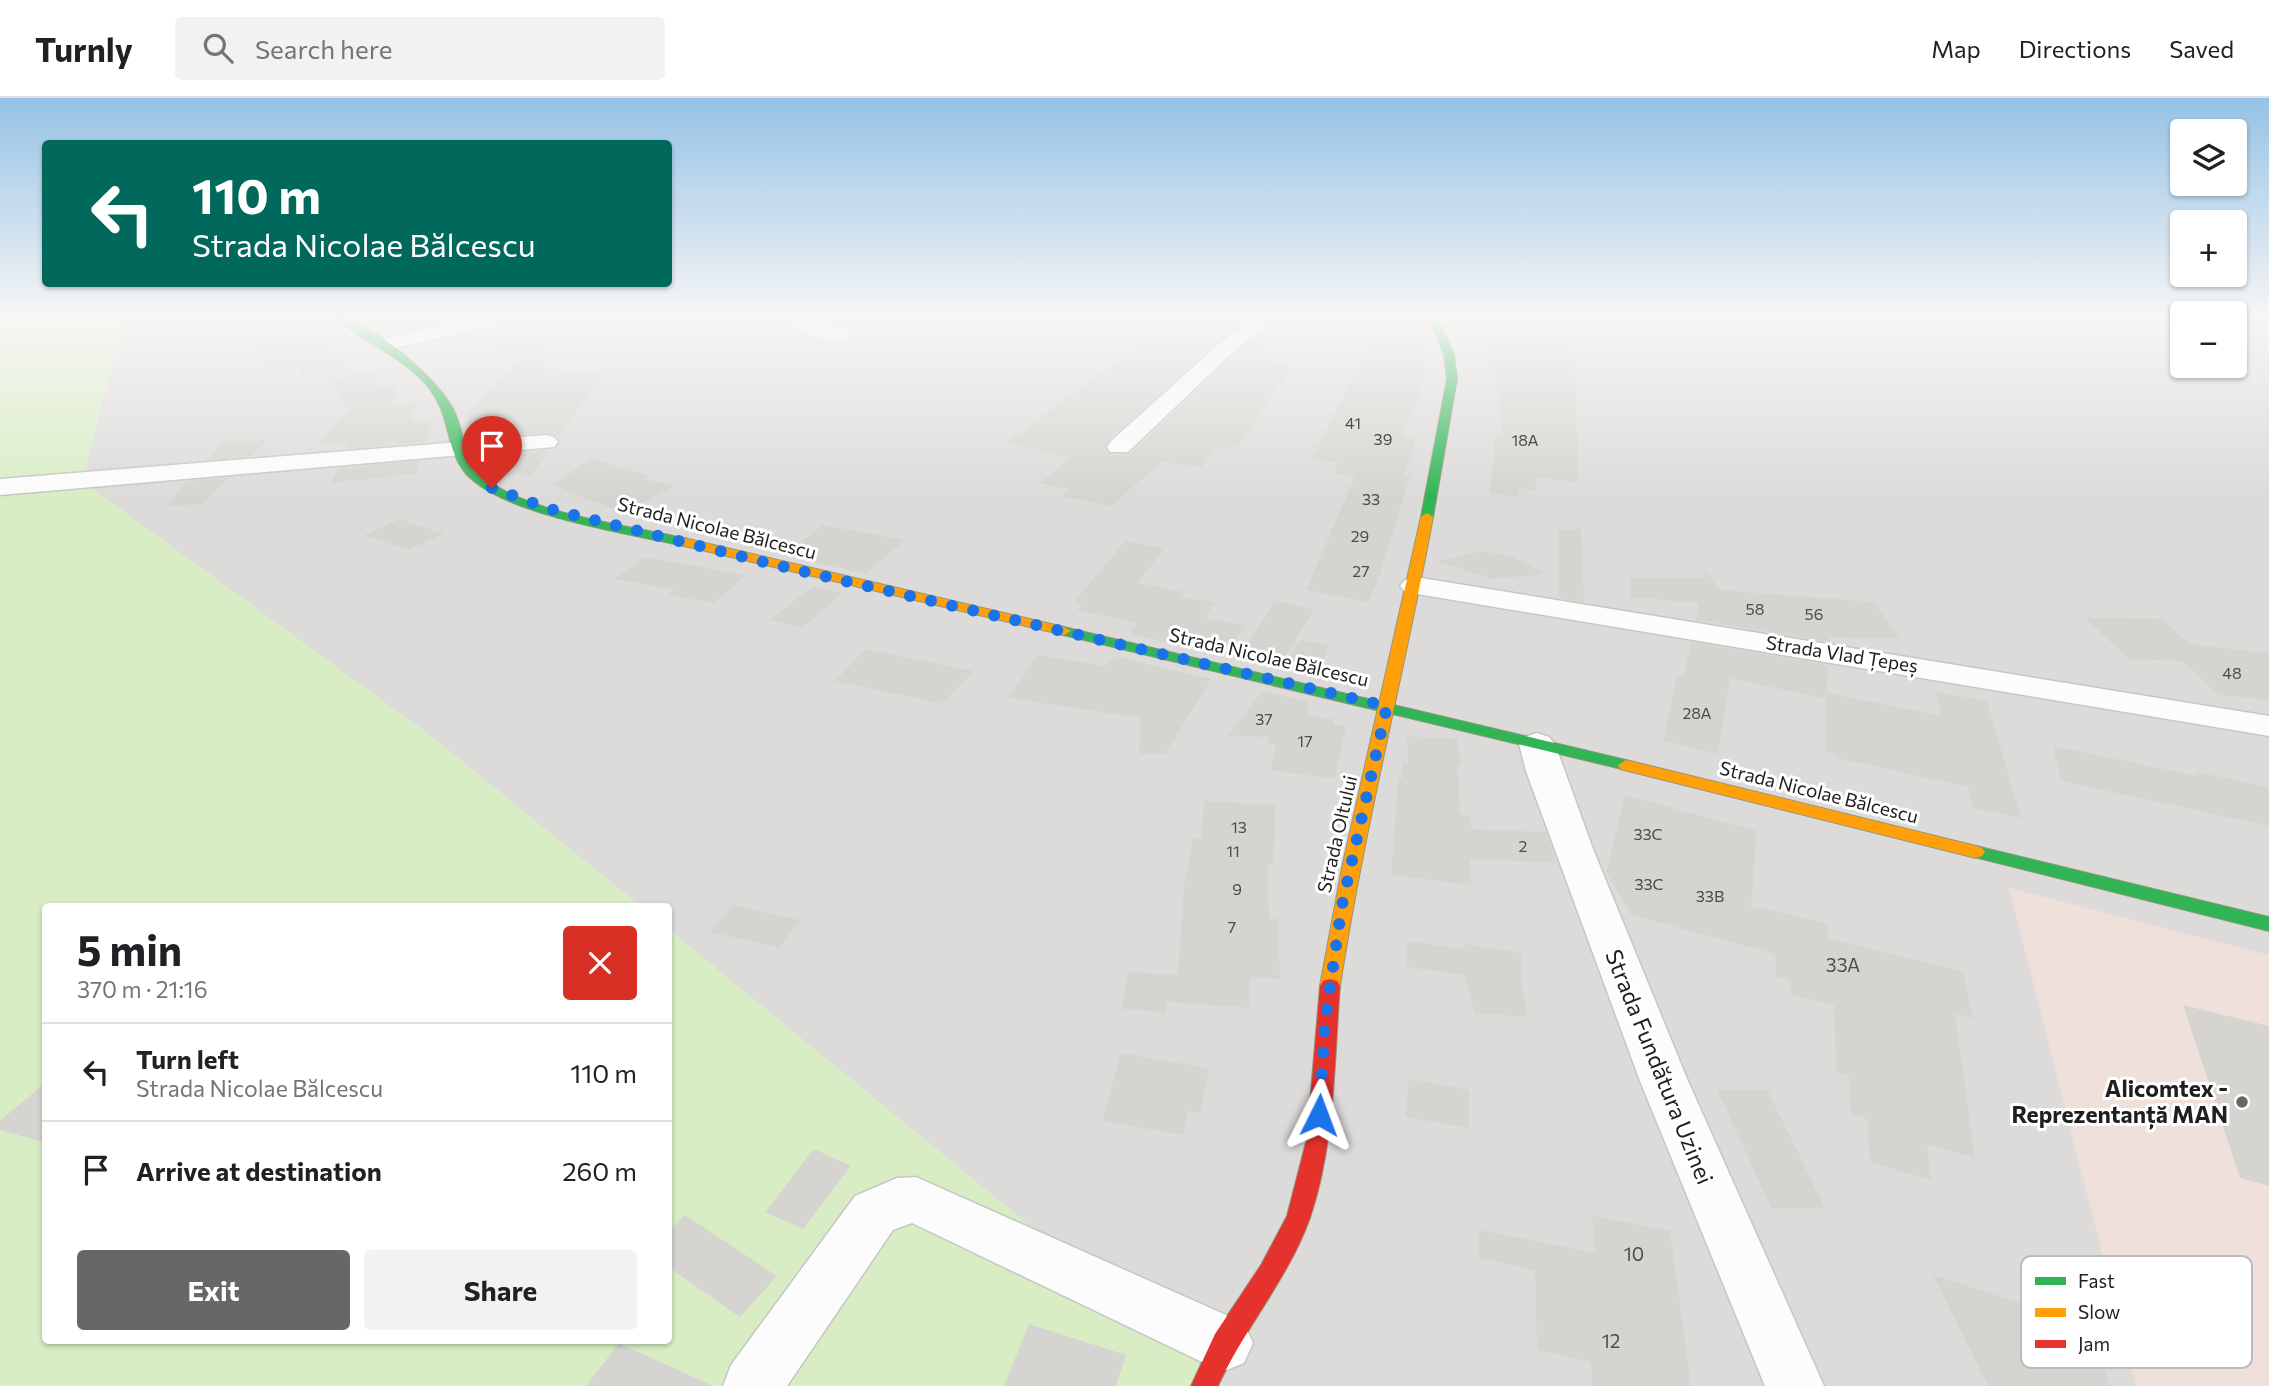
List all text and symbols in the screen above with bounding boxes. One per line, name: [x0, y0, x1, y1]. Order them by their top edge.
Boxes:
search box: [175, 17, 665, 80]
text: Turnly: [35, 28, 133, 69]
icon: search: [199, 29, 237, 67]
text: Search here: [255, 33, 392, 64]
text: Map: [1931, 34, 1981, 63]
text: Directions: [2019, 34, 2131, 63]
text: Saved: [2169, 34, 2234, 63]
map controls: [2170, 119, 2247, 378]
button: layers: [2170, 119, 2247, 196]
text: 110 m: [192, 164, 321, 224]
icon: left: [77, 168, 168, 259]
button: +: [2170, 210, 2247, 287]
text: Strada Nicolae Bălcescu: [192, 224, 536, 264]
button: −: [2170, 301, 2247, 378]
house number: 41: [1345, 413, 1361, 432]
pin: [462, 416, 522, 488]
icon: arrive: [473, 427, 511, 465]
house number: 39: [1374, 429, 1392, 448]
house number: 18A: [1511, 430, 1539, 449]
house number: 33: [1362, 489, 1380, 508]
street label: Strada Nicolae Bălcescu: [615, 492, 819, 563]
house number: 29: [1351, 526, 1369, 545]
house number: 27: [1352, 561, 1370, 580]
house number: 58: [1746, 599, 1764, 618]
house number: 56: [1805, 604, 1823, 623]
street label: Strada Nicolae Bălcescu: [1167, 622, 1371, 691]
street label: Strada Vlad Țepeș: [1764, 630, 1920, 679]
house number: 48: [2222, 663, 2242, 682]
house number: 28A: [1682, 703, 1712, 722]
house number: 37: [1255, 709, 1273, 728]
house number: 17: [1297, 731, 1313, 750]
street label: Strada Nicolae Bălcescu: [1717, 756, 1921, 827]
street label: Strada Oltului: [1312, 773, 1361, 895]
house number: 13: [1231, 817, 1247, 836]
house number: 33C: [1633, 824, 1663, 843]
house number: 2: [1519, 836, 1528, 855]
house number: 11: [1226, 841, 1240, 860]
house number: 33C: [1634, 874, 1664, 893]
house number: 9: [1232, 879, 1242, 898]
house number: 33B: [1696, 886, 1724, 905]
house number: 7: [1228, 917, 1236, 936]
text: 5 min: [77, 923, 182, 975]
button: close: [563, 926, 637, 1000]
street label: Strada Fundătura Uzinei: [1600, 945, 1720, 1188]
house number: 33A: [1826, 953, 1860, 976]
text: 370 m · 21:16: [77, 975, 208, 1003]
text: Turn left: [136, 1043, 239, 1074]
icon: left: [77, 1053, 115, 1091]
text: 110 m: [570, 1057, 637, 1088]
text: Strada Nicolae Bălcescu: [136, 1074, 383, 1102]
place label: Alicomtex - Reprezentanță MAN: [2012, 1074, 2228, 1130]
position arrow: [1282, 1078, 1356, 1152]
marker: Alicomtex - Reprezentanță MAN: [2234, 1094, 2250, 1110]
icon: arrive: [77, 1151, 115, 1189]
text: Arrive at destination: [136, 1155, 382, 1186]
text: 260 m: [562, 1155, 637, 1186]
house number: 10: [1624, 1242, 1644, 1265]
button: Exit: [77, 1250, 350, 1330]
button: Share: [364, 1250, 637, 1330]
legend: [2021, 1256, 2252, 1368]
text: Fast: [2078, 1269, 2115, 1292]
text: Slow: [2078, 1300, 2120, 1323]
house number: 12: [1602, 1329, 1620, 1352]
text: Jam: [2078, 1332, 2110, 1355]

